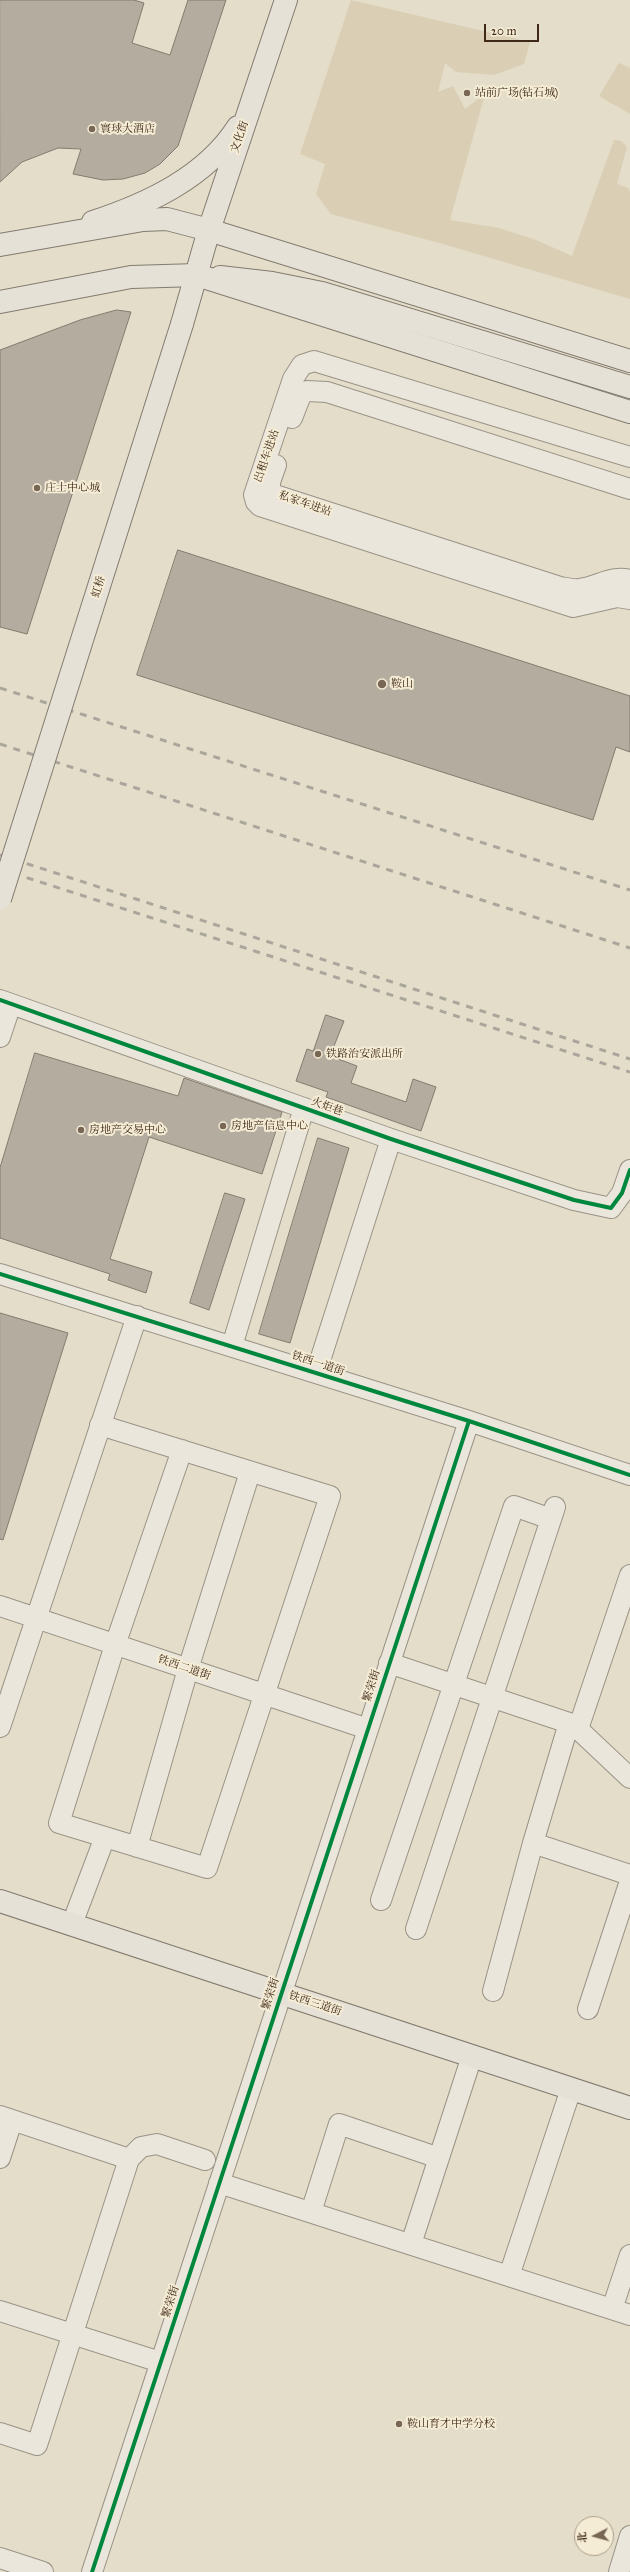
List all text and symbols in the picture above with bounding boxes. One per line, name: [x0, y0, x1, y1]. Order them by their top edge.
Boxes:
scale bar: [486, 16, 541, 42]
text: 20 m: [491, 24, 517, 38]
place label: 站前广场(钻石城): [475, 86, 558, 100]
marker: 站前广场(钻石城): [462, 88, 472, 98]
street label: 文化街: [228, 119, 252, 155]
place label: 寰球大酒店: [100, 122, 155, 136]
marker: 寰球大酒店: [87, 124, 97, 134]
street label: 出租车进站: [252, 428, 282, 484]
place label: 庄士中心城: [45, 481, 100, 495]
marker: 庄士中心城: [32, 483, 42, 493]
street label: 私家车进站: [277, 489, 333, 519]
street label: 虹桥: [89, 574, 109, 600]
place label: 鞍山: [391, 677, 413, 691]
marker: 鞍山: [376, 678, 388, 690]
place label: 铁路治安派出所: [326, 1047, 403, 1061]
marker: 铁路治安派出所: [313, 1049, 323, 1059]
street label: 火炬巷: [309, 1095, 345, 1119]
place label: 房地产信息中心: [231, 1119, 308, 1133]
marker: 房地产信息中心: [218, 1121, 228, 1131]
place label: 房地产交易中心: [89, 1123, 166, 1137]
marker: 房地产交易中心: [76, 1125, 86, 1135]
street label: 铁西一道街: [290, 1349, 346, 1379]
street label: 铁西二道街: [156, 1653, 212, 1683]
street label: 繁荣街: [361, 1668, 383, 1704]
street label: 繁荣街: [260, 1976, 282, 2012]
street label: 铁西三道街: [287, 1989, 343, 2019]
street label: 繁荣街: [160, 2284, 182, 2320]
place label: 鞍山育才中学分校: [407, 2417, 495, 2431]
marker: 鞍山育才中学分校: [394, 2419, 404, 2429]
north arrow: [574, 2516, 614, 2556]
text: 北: [576, 2531, 590, 2543]

